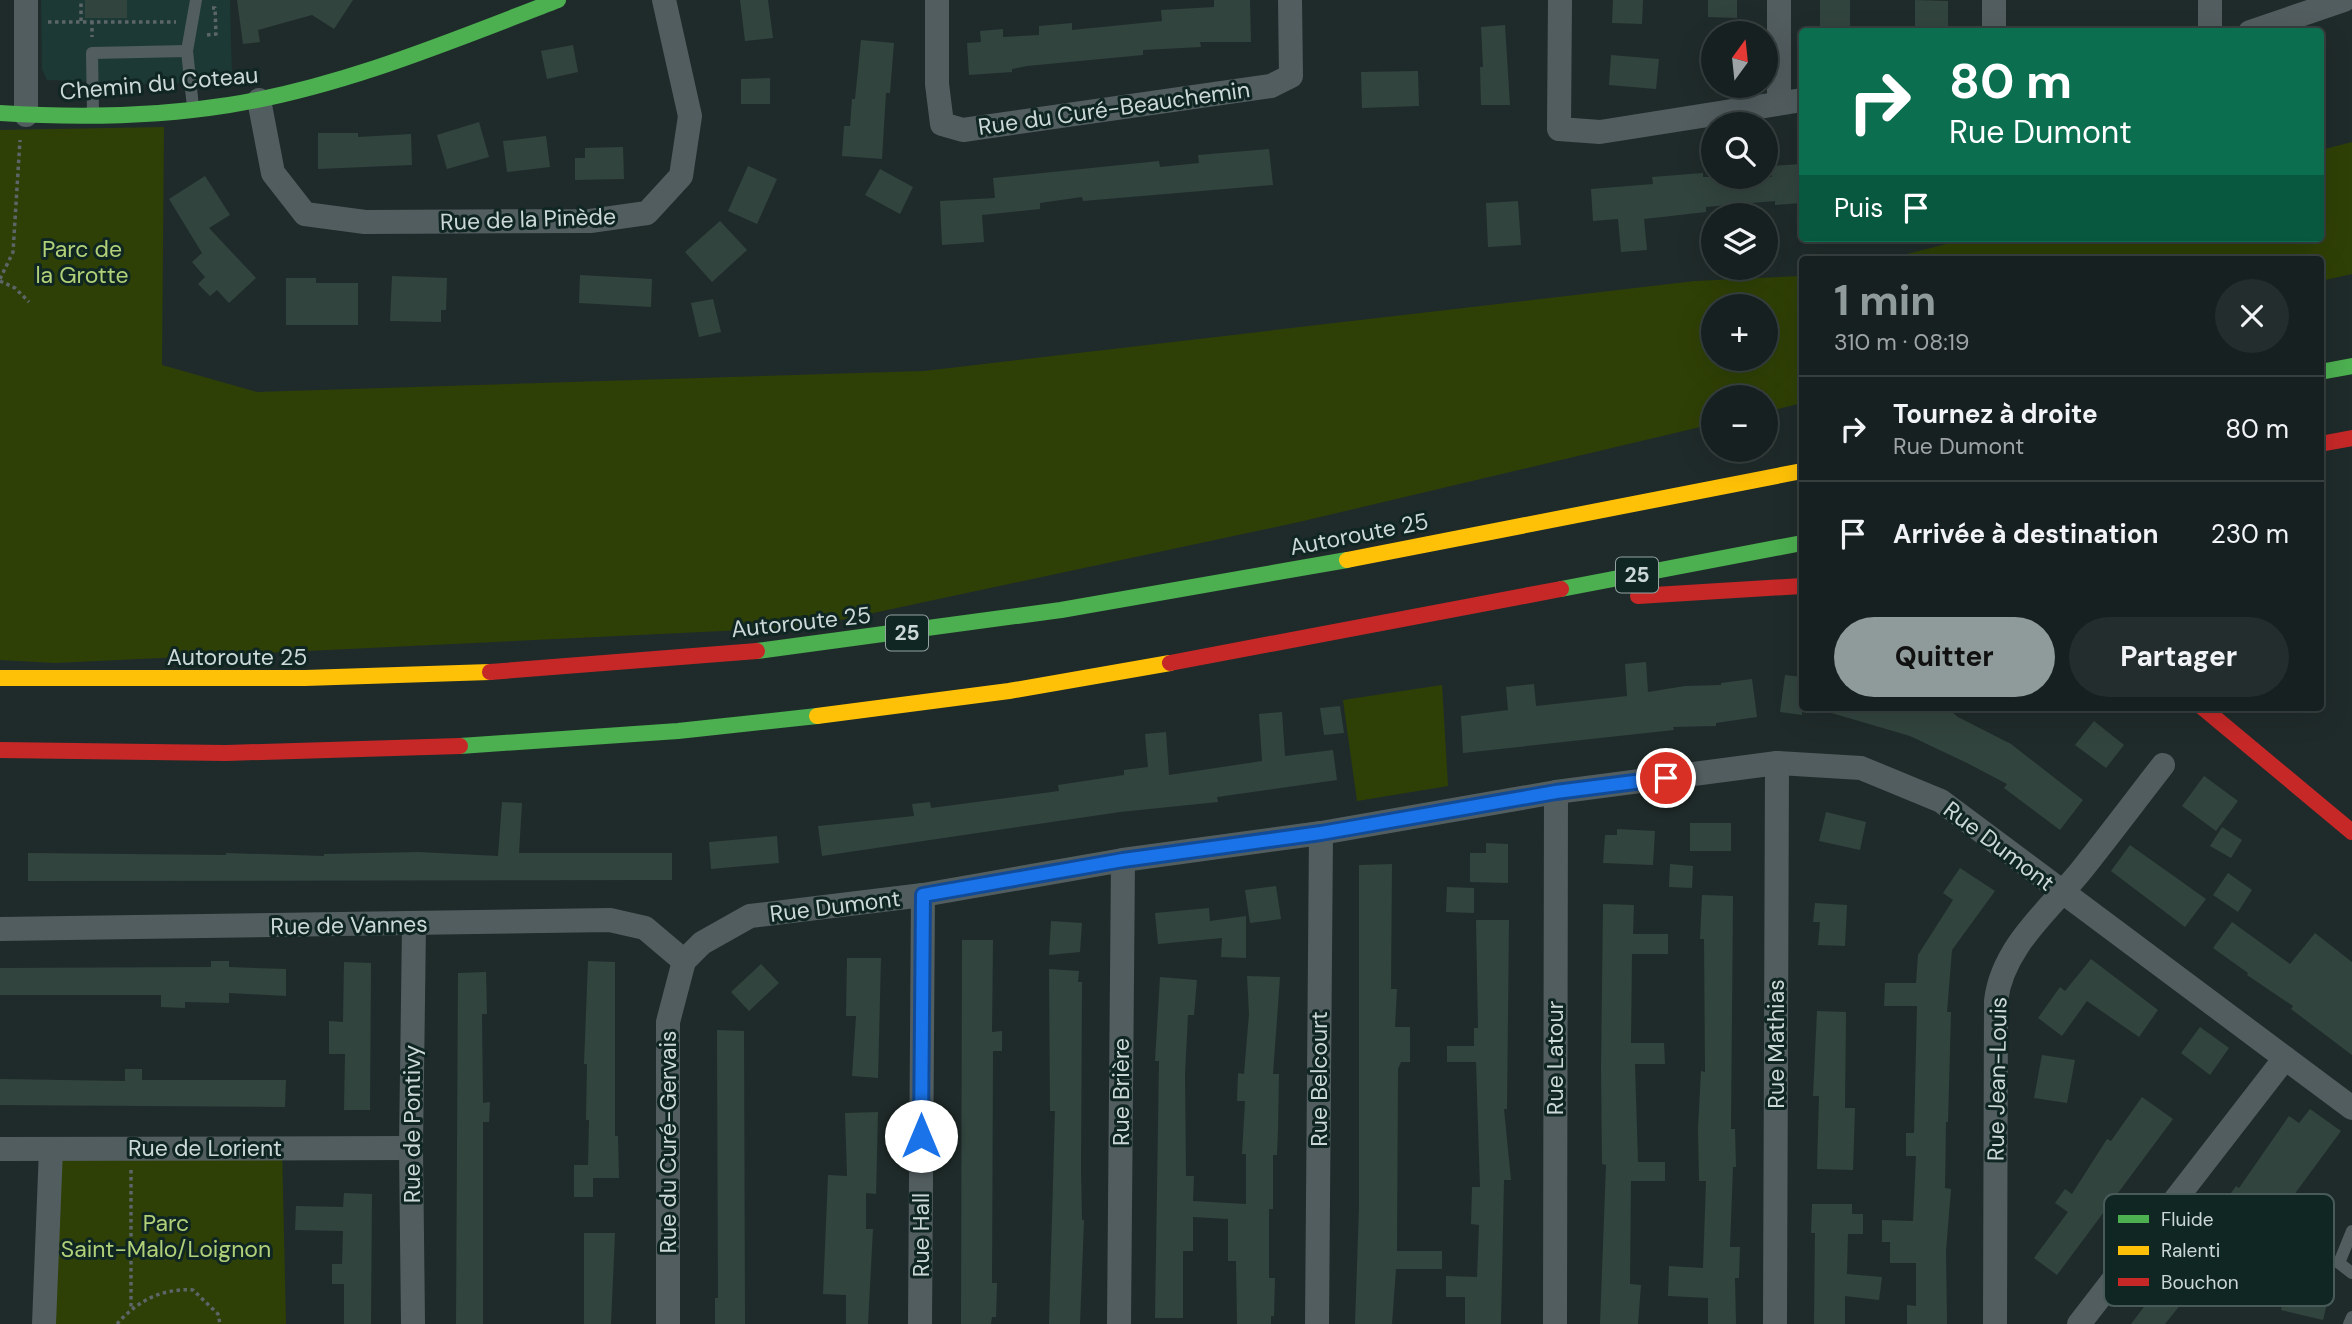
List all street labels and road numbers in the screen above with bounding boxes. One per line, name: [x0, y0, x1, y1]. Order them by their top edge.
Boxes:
street label: Chemin du Coteau: [59, 59, 259, 107]
street label: Rue du Curé-Beauchemin: [976, 74, 1252, 142]
street label: Rue de la Pinède: [440, 201, 616, 237]
street label: Autoroute 25: [1287, 506, 1431, 562]
road number: 25: [1616, 558, 1658, 592]
street label: Autoroute 25: [730, 600, 872, 644]
road number: 25: [886, 616, 928, 650]
street label: Autoroute 25: [167, 642, 307, 672]
street label: Rue Dumont: [1938, 794, 2060, 898]
street label: Rue Dumont: [768, 883, 902, 929]
street label: Rue de Vannes: [270, 909, 428, 941]
street label: Rue Mathias: [1761, 979, 1791, 1109]
street label: Rue Jean-Louis: [1981, 997, 2013, 1161]
street label: Rue Latour: [1540, 1001, 1570, 1115]
street label: Rue Belcourt: [1304, 1011, 1334, 1147]
street label: Rue du Curé-Gervais: [653, 1030, 683, 1254]
street label: Rue Brière: [1106, 1038, 1136, 1146]
street label: Rue de Pontivy: [397, 1044, 427, 1203]
street label: Rue de Lorient: [128, 1133, 282, 1163]
street label: Rue Hall: [906, 1193, 936, 1277]

